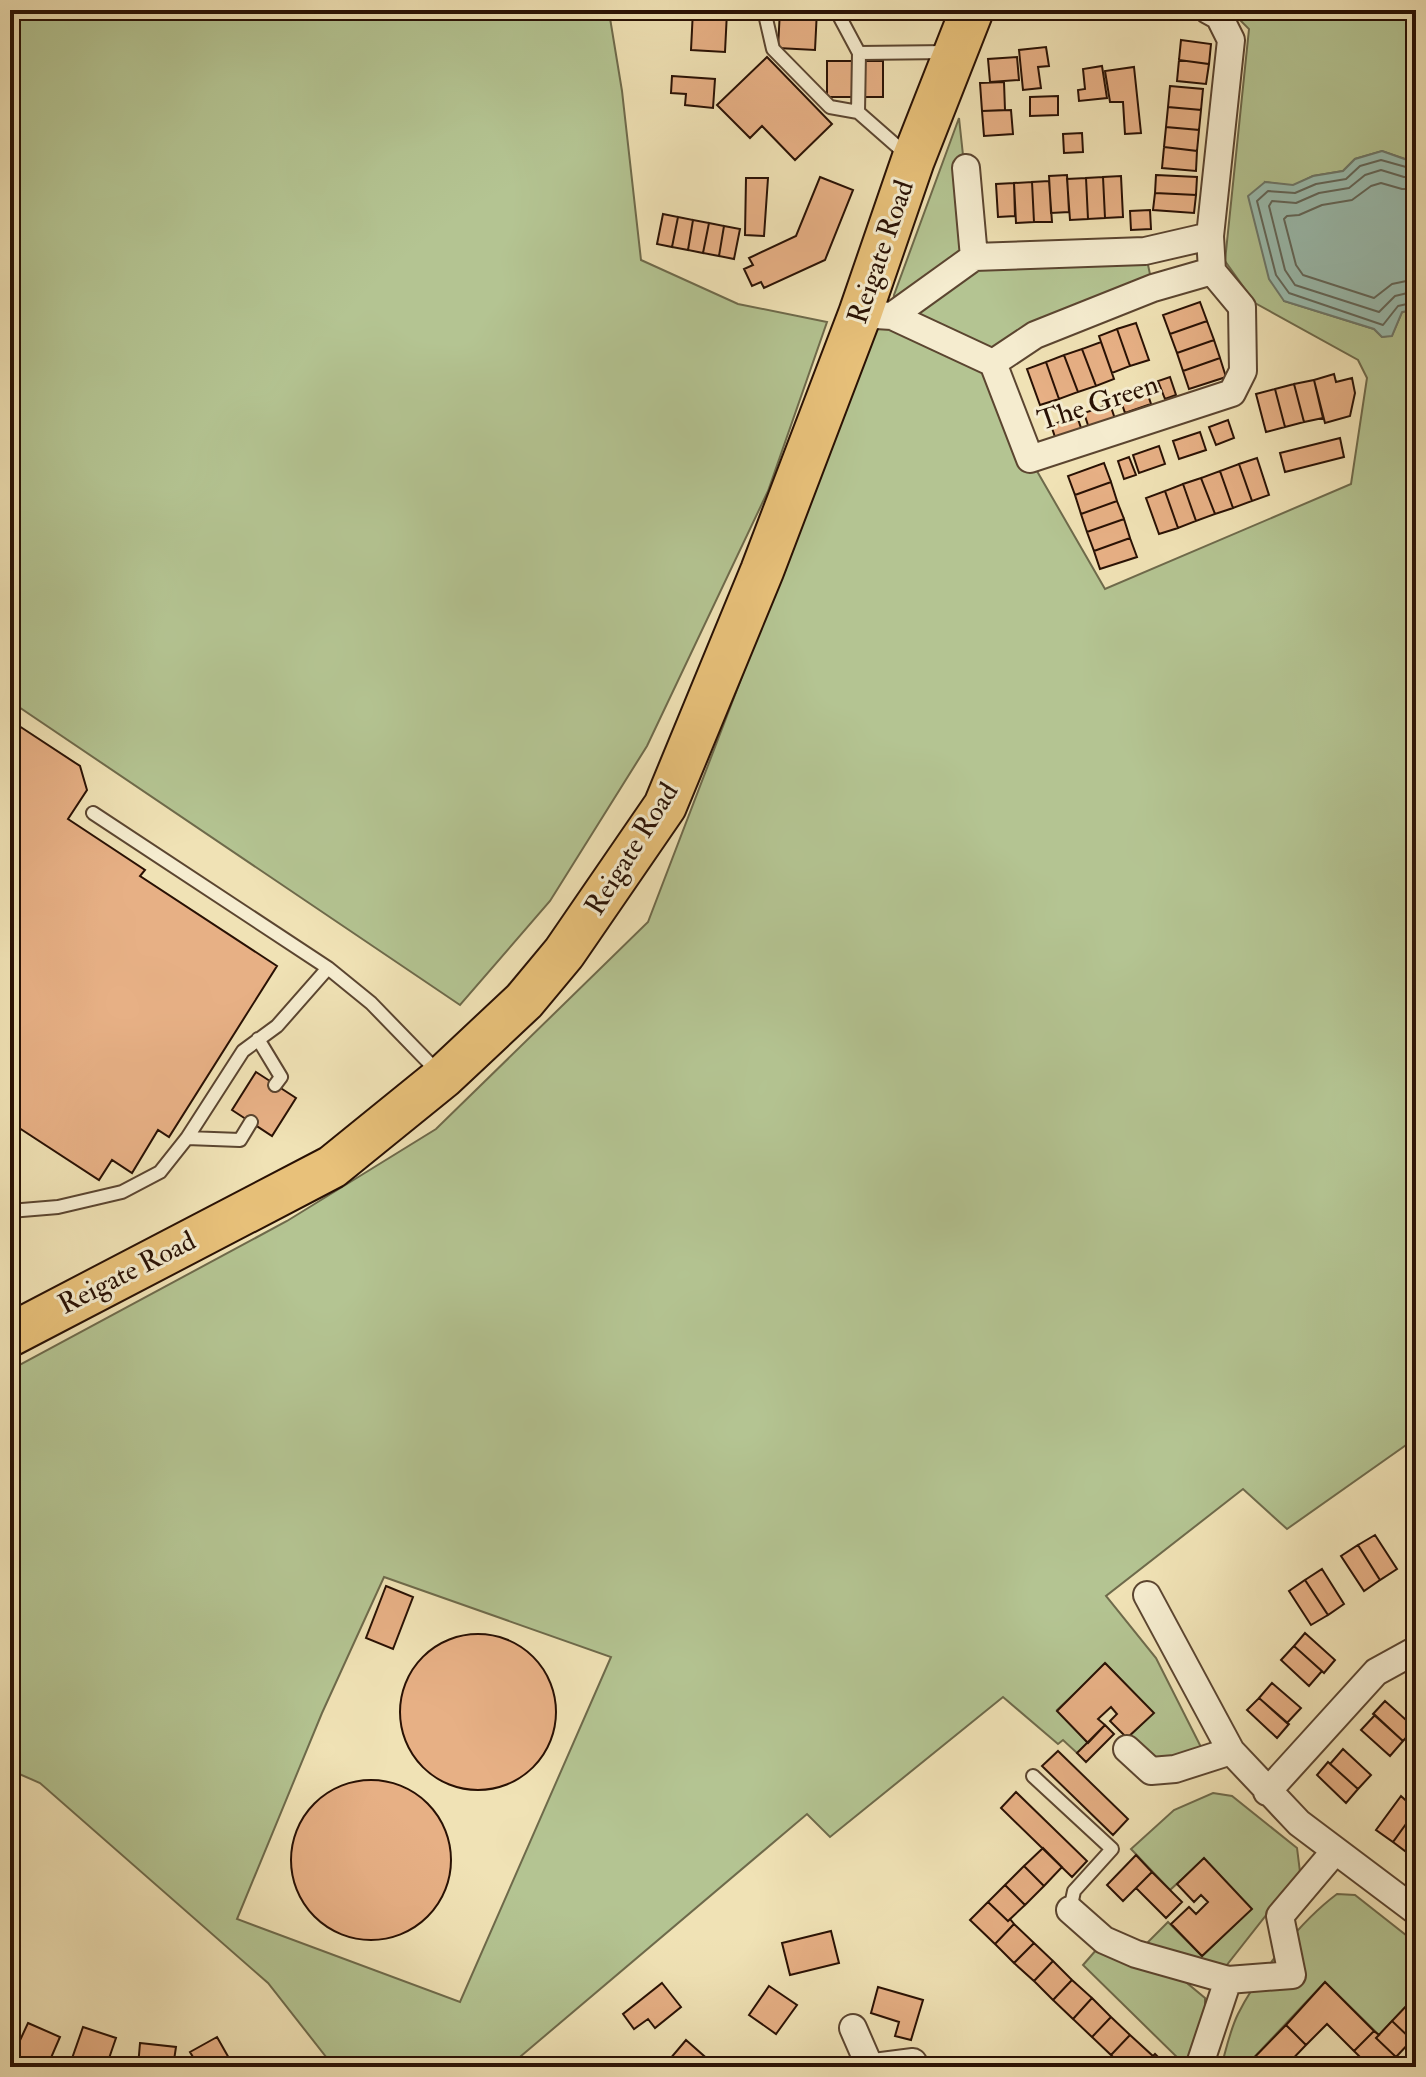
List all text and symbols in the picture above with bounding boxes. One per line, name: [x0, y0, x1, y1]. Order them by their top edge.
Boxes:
street label: Reigate Road: [840, 175, 922, 328]
street label: The Green: [1033, 367, 1163, 439]
street label: Reigate Road: [578, 776, 687, 922]
street label: Reigate Road: [52, 1223, 202, 1323]

